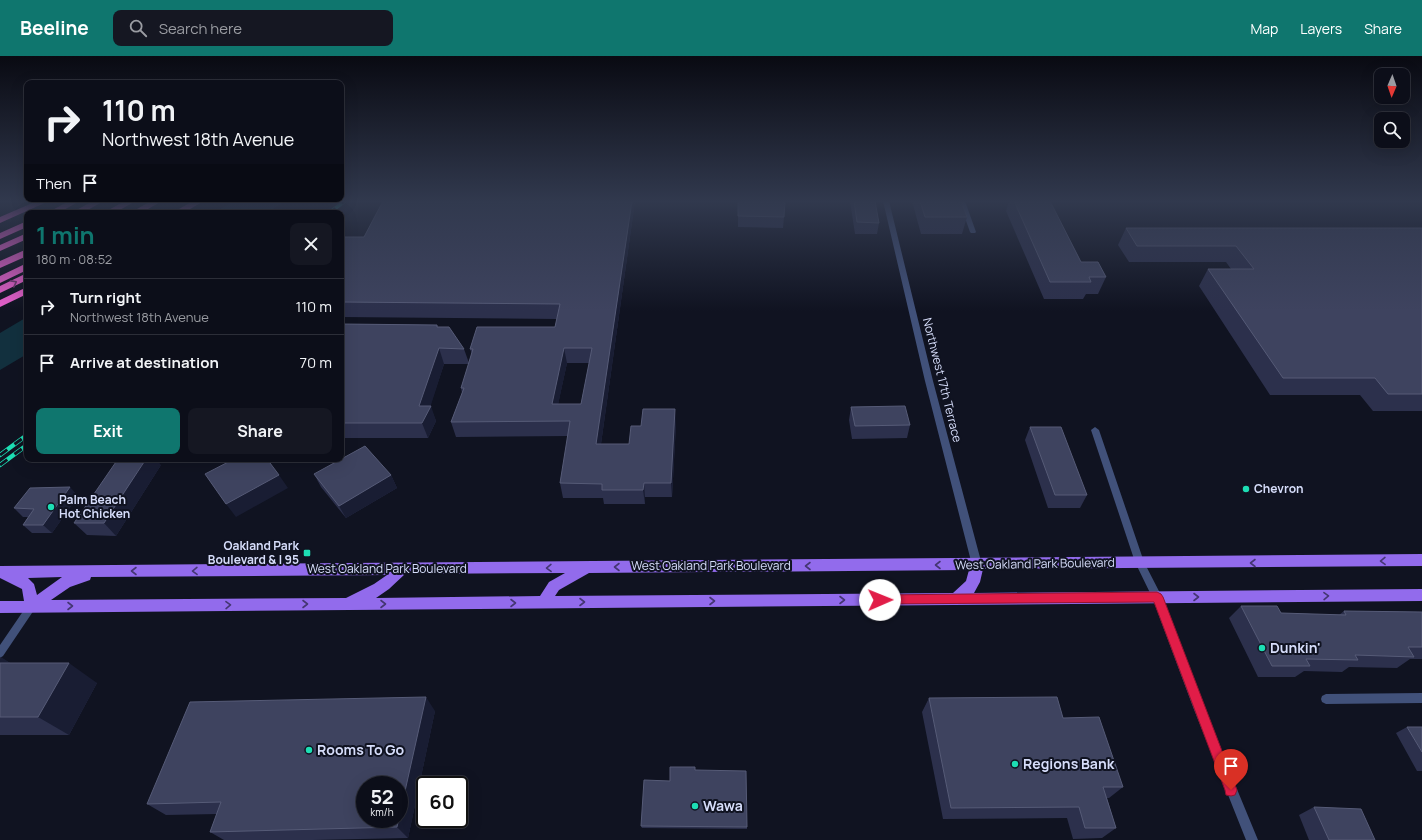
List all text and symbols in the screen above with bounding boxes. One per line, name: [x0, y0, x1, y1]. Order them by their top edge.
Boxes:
search box: [113, 10, 393, 46]
text: Beeline: [20, 15, 89, 41]
icon: search: [127, 17, 149, 39]
text: Search here: [159, 18, 242, 39]
text: Map: [1250, 19, 1278, 38]
text: Layers: [1300, 19, 1342, 38]
text: Share: [1364, 19, 1402, 38]
north arrow: [1374, 68, 1410, 104]
map controls: [1374, 68, 1410, 148]
text: 110 m: [102, 91, 176, 129]
icon: right: [36, 96, 88, 148]
button: search: [1374, 112, 1410, 148]
text: Northwest 18th Avenue: [102, 127, 294, 151]
icon: arrive: [79, 172, 101, 194]
text: Then: [36, 173, 71, 194]
text: 1 min: [36, 218, 95, 251]
button: close: [290, 223, 332, 265]
text: 180 m · 08:52: [36, 250, 112, 268]
one-way arrow: [9, 280, 17, 288]
text: Turn right: [70, 287, 141, 308]
icon: right: [36, 296, 58, 318]
text: 110 m: [295, 296, 332, 317]
text: Northwest 18th Avenue: [70, 308, 209, 326]
street label: Northwest 17th Terrace: [919, 316, 966, 444]
icon: arrive: [36, 352, 58, 374]
text: Arrive at destination: [70, 352, 219, 373]
text: 70 m: [300, 352, 332, 373]
button: Exit: [36, 408, 180, 454]
button: Share: [188, 408, 332, 454]
place label: Chevron: [1254, 480, 1304, 497]
marker: Chevron: [1241, 484, 1251, 494]
place label: Palm Beach Hot Chicken: [59, 491, 130, 522]
marker: Palm Beach Hot Chicken: [46, 502, 56, 512]
place label: Oakland Park Boulevard & I 95: [208, 537, 300, 568]
marker: Oakland Park Boulevard & I 95: [302, 548, 312, 558]
street label: West Oakland Park Boulevard: [955, 554, 1115, 573]
street label: West Oakland Park Boulevard: [631, 557, 791, 574]
one-way arrow: [1380, 557, 1386, 565]
one-way arrow: [1250, 559, 1256, 567]
street label: West Oakland Park Boulevard: [307, 560, 467, 577]
one-way arrow: [935, 561, 941, 569]
one-way arrow: [805, 562, 811, 570]
one-way arrow: [614, 563, 620, 571]
one-way arrow: [546, 564, 552, 572]
one-way arrow: [131, 567, 137, 575]
one-way arrow: [192, 567, 198, 575]
position arrow: [859, 579, 901, 621]
one-way arrow: [1323, 592, 1329, 600]
one-way arrow: [1193, 593, 1199, 601]
one-way arrow: [839, 596, 845, 604]
one-way arrow: [709, 597, 715, 605]
one-way arrow: [579, 598, 585, 606]
one-way arrow: [510, 599, 516, 607]
one-way arrow: [302, 600, 308, 609]
one-way arrow: [380, 600, 386, 608]
one-way arrow: [225, 601, 231, 609]
one-way arrow: [67, 602, 73, 610]
place label: Dunkin': [1270, 638, 1321, 657]
marker: Dunkin': [1257, 643, 1267, 653]
place label: Rooms To Go: [317, 740, 405, 759]
marker: Rooms To Go: [304, 745, 314, 755]
pin: [1214, 749, 1248, 790]
place label: Regions Bank: [1023, 754, 1115, 773]
icon: arrive: [1220, 755, 1242, 777]
marker: Regions Bank: [1010, 759, 1020, 769]
speed limit sign: 60: [416, 776, 468, 828]
text: 52: [370, 783, 394, 810]
place label: Wawa: [703, 796, 743, 815]
marker: Wawa: [690, 801, 700, 811]
text: km/h: [370, 805, 394, 819]

